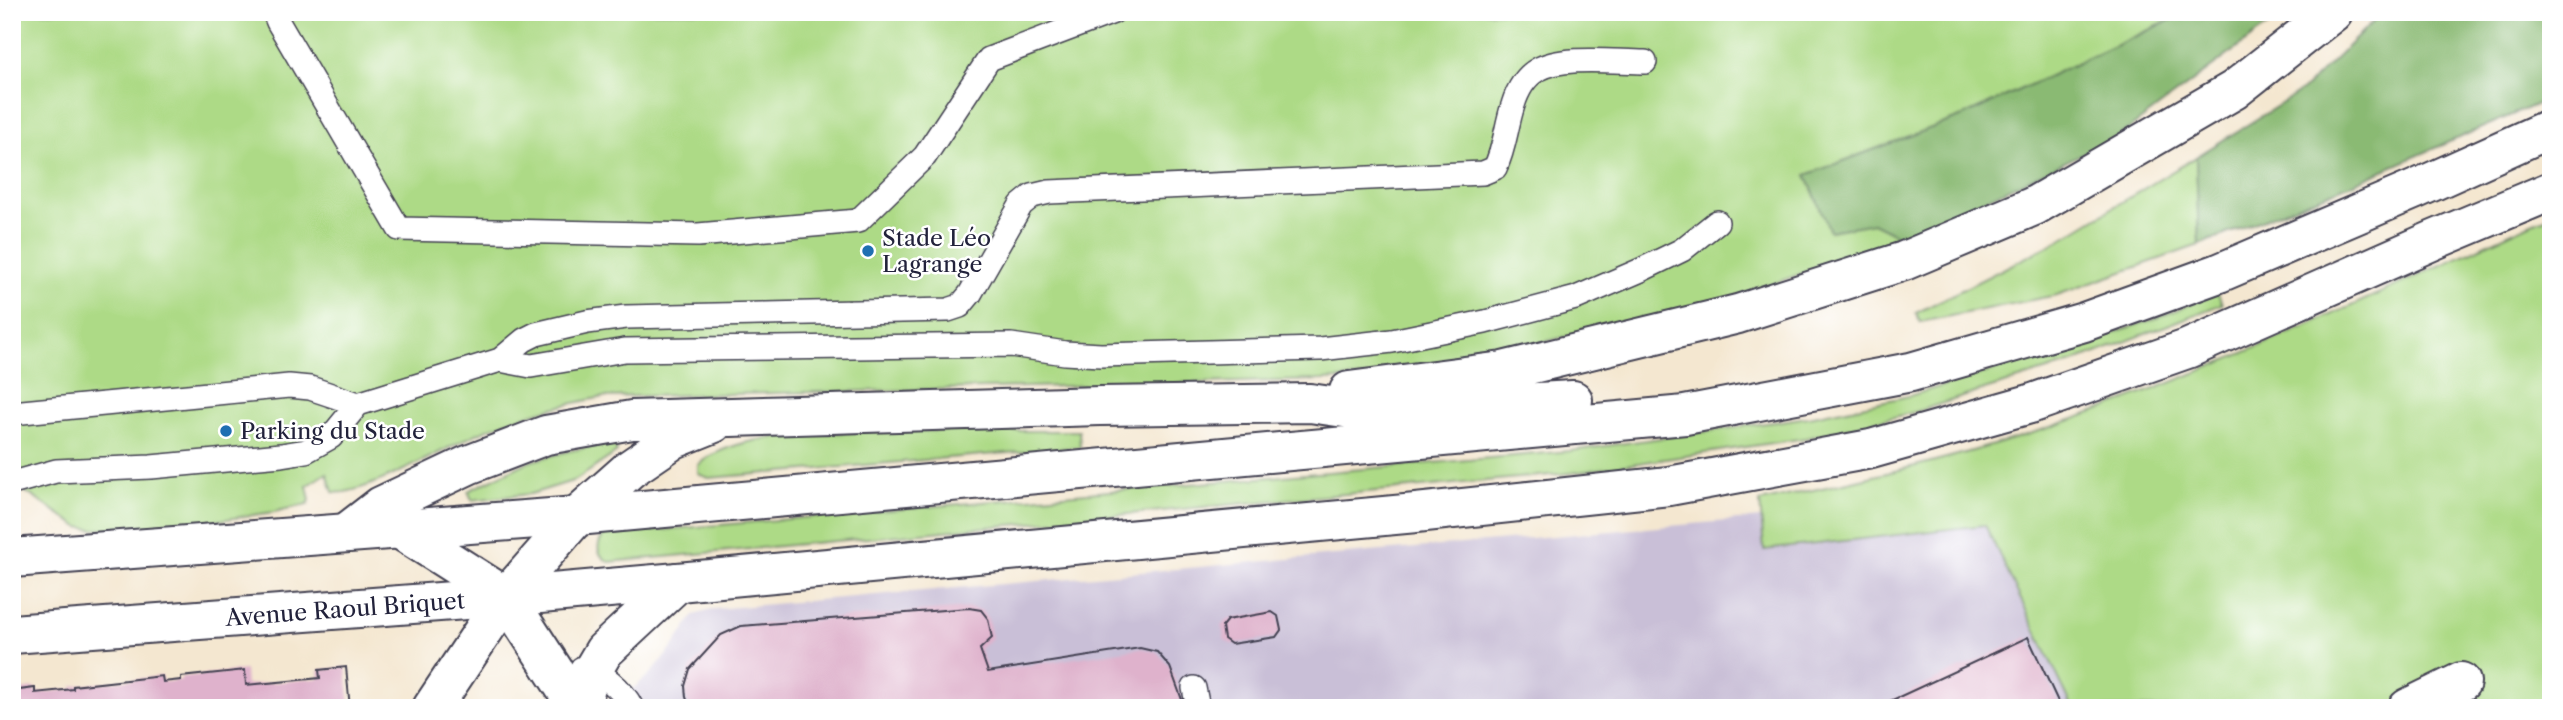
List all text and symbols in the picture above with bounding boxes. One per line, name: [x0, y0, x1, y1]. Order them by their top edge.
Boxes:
place label: Stade Léo Lagrange: [882, 224, 991, 278]
marker: Stade Léo Lagrange: [860, 243, 876, 259]
place label: Parking du Stade: [240, 417, 425, 445]
marker: Parking du Stade: [218, 423, 234, 439]
street label: Avenue Raoul Briquet: [223, 586, 466, 632]

